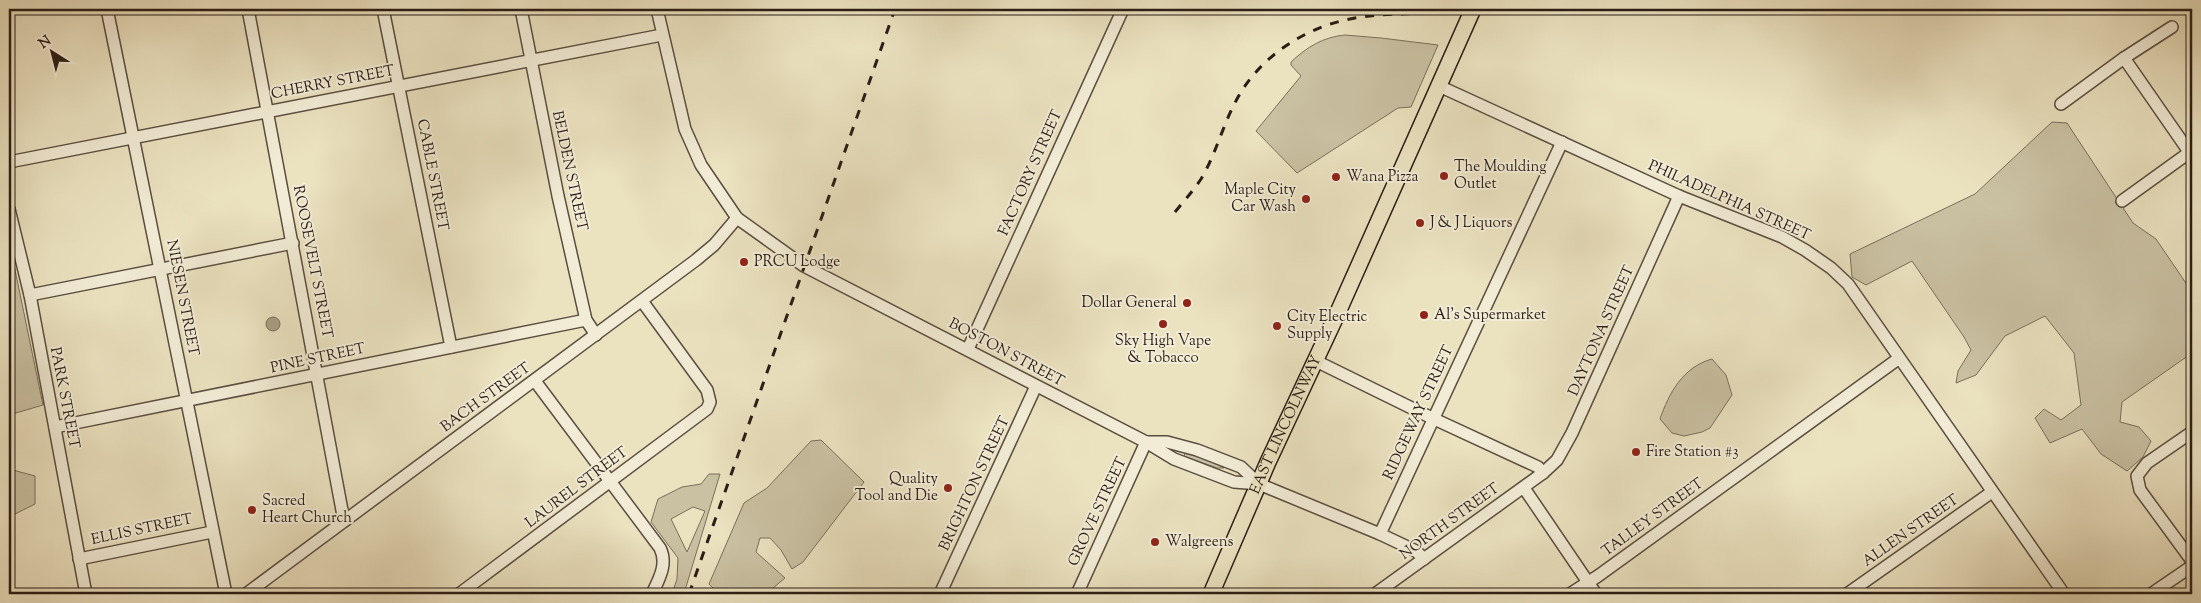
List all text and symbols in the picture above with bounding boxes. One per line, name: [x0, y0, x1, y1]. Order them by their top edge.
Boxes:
north arrow: [28, 28, 78, 78]
text: N: [35, 32, 56, 54]
street label: CHERRY STREET: [269, 61, 397, 105]
street label: FACTORY STREET: [994, 106, 1068, 239]
street label: BELDEN STREET: [546, 109, 592, 234]
street label: CABLE STREET: [411, 117, 453, 233]
street label: PHILADELPHIA STREET: [1644, 156, 1814, 247]
place label: The Moulding Outlet: [1454, 157, 1547, 195]
place label: Wana Pizza: [1346, 167, 1419, 188]
marker: The Moulding Outlet: [1438, 170, 1450, 182]
marker: Wana Pizza: [1330, 171, 1342, 183]
place label: Maple City Car Wash: [1224, 180, 1297, 218]
street label: ROOSEVELT STREET: [287, 184, 337, 341]
marker: Maple City Car Wash: [1300, 193, 1312, 205]
place label: J & J Liquors: [1429, 213, 1512, 234]
marker: J & J Liquors: [1414, 217, 1426, 229]
street label: NIESEN STREET: [160, 238, 204, 358]
place label: PRCU Lodge: [754, 252, 840, 273]
marker: PRCU Lodge: [738, 256, 750, 268]
street label: DAYTONA STREET: [1564, 262, 1640, 400]
place label: Dollar General: [1081, 293, 1177, 314]
marker: Dollar General: [1181, 297, 1193, 309]
place label: Al's Supermarket: [1434, 305, 1546, 326]
place label: City Electric Supply: [1287, 307, 1368, 345]
marker: Al's Supermarket: [1418, 309, 1430, 321]
street label: BOSTON STREET: [944, 314, 1068, 393]
marker: Sky High Vape & Tobacco: [1157, 318, 1169, 330]
marker: City Electric Supply: [1271, 320, 1283, 332]
place label: Sky High Vape & Tobacco: [1115, 331, 1211, 369]
street label: PINE STREET: [269, 339, 368, 379]
street label: RIDGEWAY STREET: [1379, 342, 1460, 484]
street label: PARK STREET: [44, 345, 84, 451]
street label: EAST LINCOLNWAY: [1245, 352, 1327, 498]
street label: BACH STREET: [437, 358, 536, 438]
street label: BRIGHTON STREET: [935, 413, 1016, 555]
street label: LAUREL STREET: [521, 442, 633, 534]
place label: Fire Station #3: [1646, 442, 1739, 463]
marker: Fire Station #3: [1630, 446, 1642, 458]
street label: GROVE STREET: [1063, 454, 1133, 570]
place label: Quality Tool and Die: [855, 469, 939, 507]
street label: TALLEY STREET: [1598, 474, 1709, 562]
street label: NORTH STREET: [1396, 478, 1505, 565]
marker: Quality Tool and Die: [942, 482, 954, 494]
street label: ALLEN STREET: [1859, 490, 1964, 572]
place label: Sacred Heart Church: [262, 491, 352, 529]
marker: Sacred Heart Church: [246, 504, 258, 516]
street label: ELLIS STREET: [89, 509, 195, 551]
place label: Walgreens: [1165, 532, 1234, 553]
marker: Walgreens: [1149, 536, 1161, 548]

